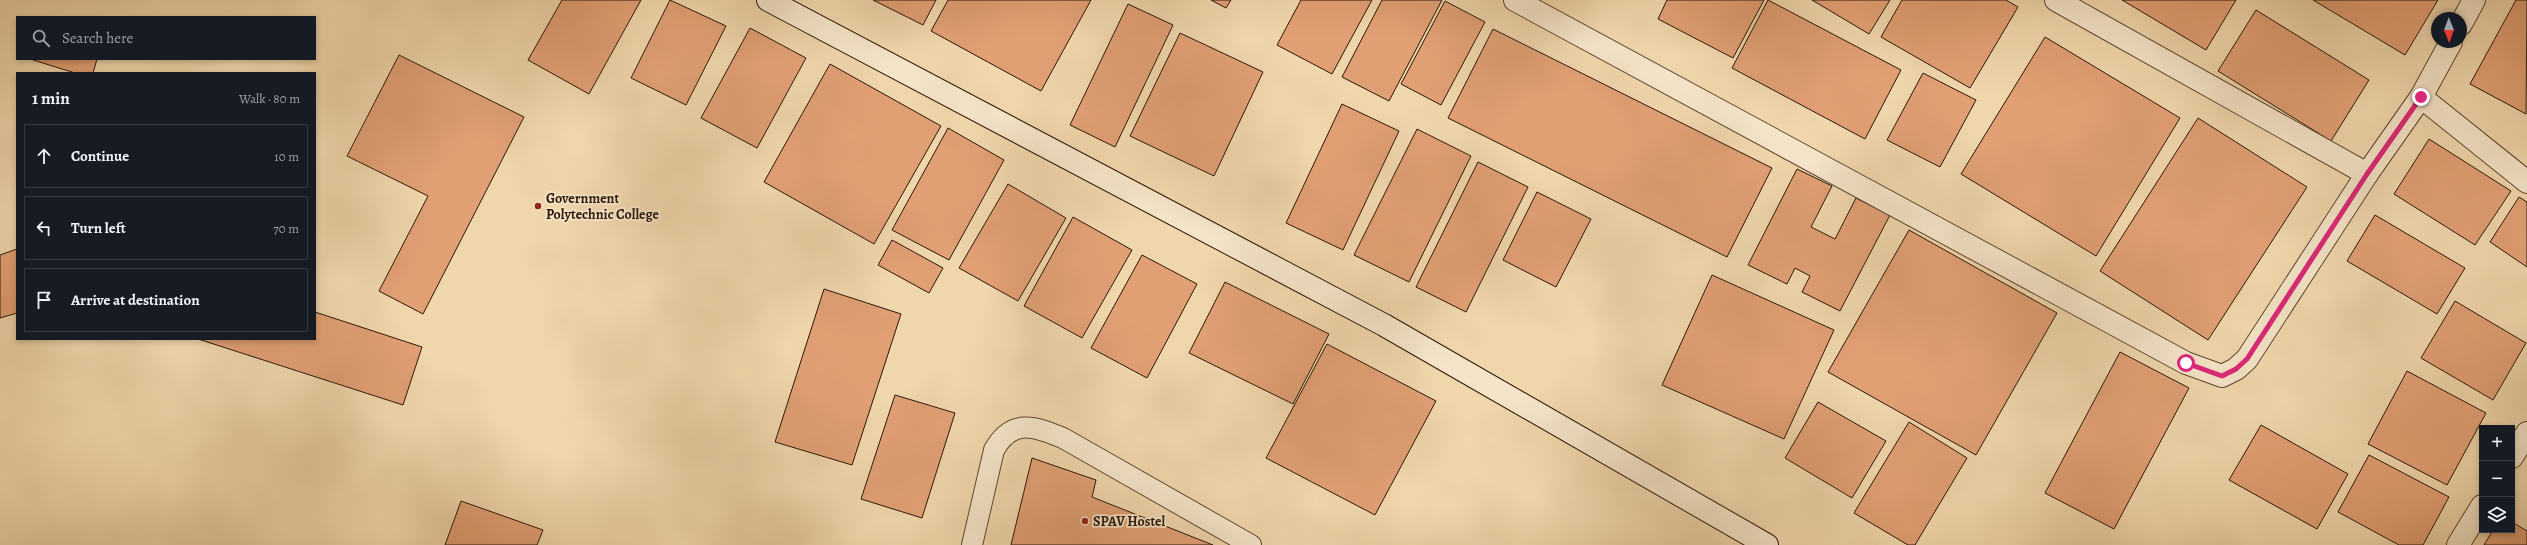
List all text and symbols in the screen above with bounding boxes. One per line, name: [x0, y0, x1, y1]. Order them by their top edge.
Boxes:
north arrow: [2431, 12, 2467, 48]
search box: [16, 16, 316, 60]
icon: search: [30, 27, 52, 49]
text: Search here: [62, 28, 133, 48]
text: 1 min: [32, 87, 70, 110]
route end: [2412, 88, 2430, 106]
text: Walk · 80 m: [239, 90, 300, 107]
icon: ahead: [33, 145, 55, 167]
text: Continue: [71, 146, 129, 166]
text: 10 m: [274, 148, 299, 165]
place label: Government Polytechnic College: [546, 189, 660, 224]
marker: Government Polytechnic College: [533, 201, 543, 211]
icon: left: [33, 217, 55, 239]
text: Turn left: [71, 218, 126, 238]
text: 70 m: [273, 220, 299, 237]
icon: arrive: [33, 289, 55, 311]
text: Arrive at destination: [71, 290, 200, 310]
route start: [2177, 354, 2195, 372]
map controls: [2479, 425, 2515, 533]
button: +: [2479, 425, 2515, 461]
button: −: [2479, 461, 2515, 497]
button: layers: [2479, 497, 2515, 533]
place label: SPAV Hostel: [1093, 512, 1165, 531]
marker: SPAV Hostel: [1080, 516, 1090, 526]

